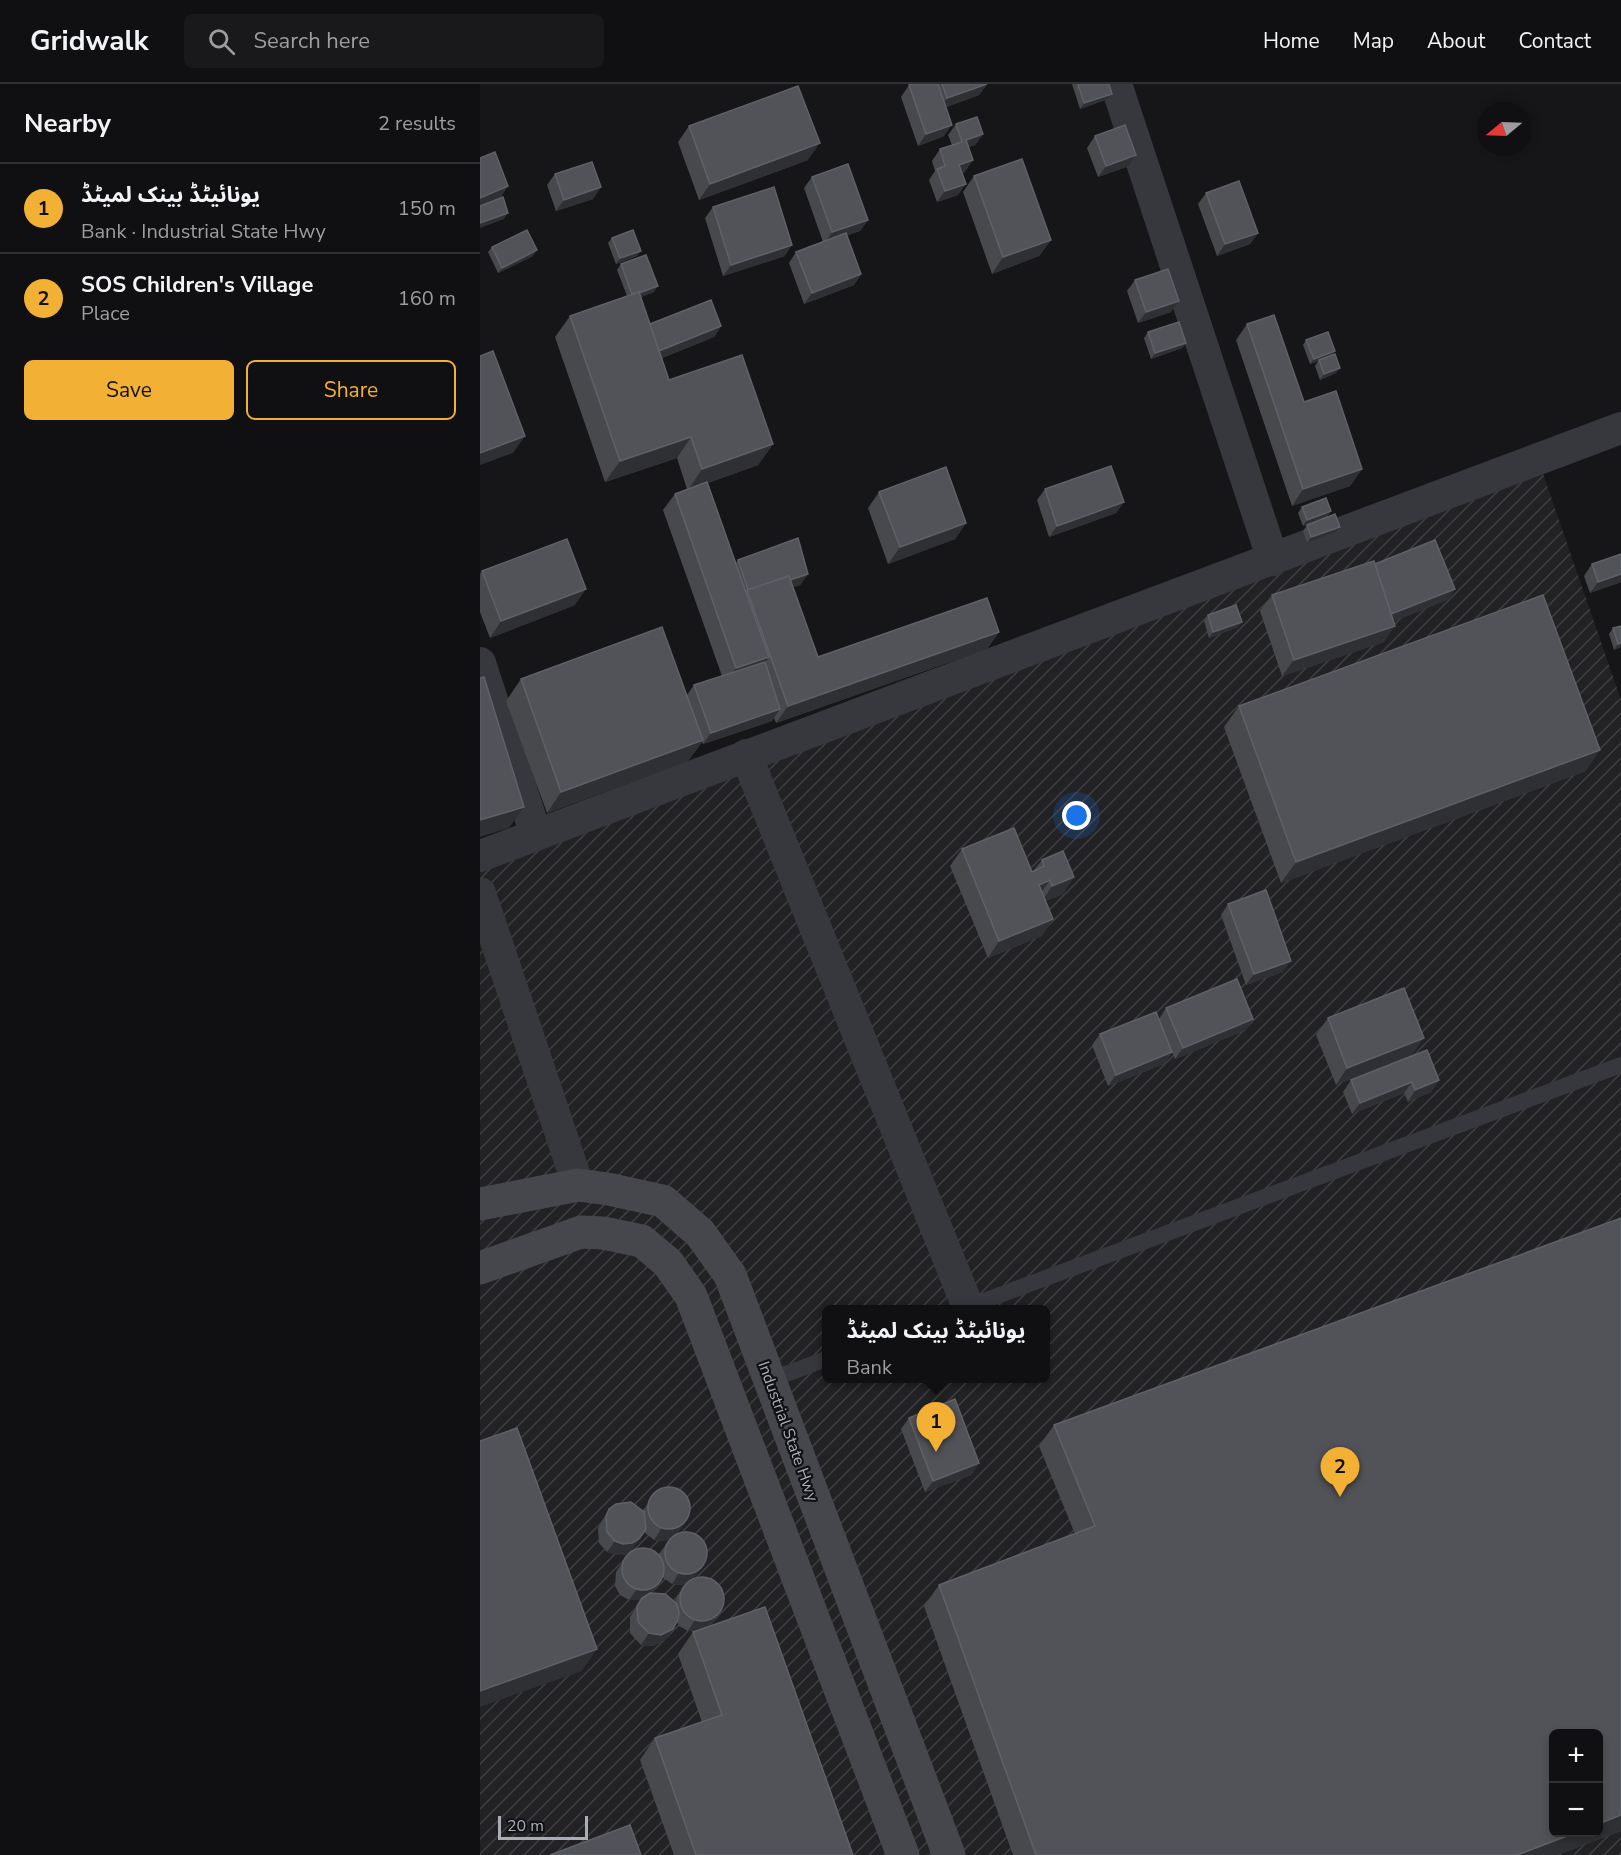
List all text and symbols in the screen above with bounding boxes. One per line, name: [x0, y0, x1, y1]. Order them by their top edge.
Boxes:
search box: [184, 14, 604, 68]
text: Gridwalk: [30, 22, 148, 60]
icon: search: [205, 25, 238, 58]
text: Search here: [253, 26, 370, 56]
text: Home: [1263, 27, 1320, 55]
text: Map: [1353, 27, 1394, 55]
text: About: [1427, 27, 1485, 55]
text: Contact: [1518, 27, 1591, 55]
north arrow: [1477, 102, 1531, 156]
text: Nearby: [24, 106, 111, 141]
text: 2 results: [378, 110, 456, 137]
text: یونائیٹڈ بینک لمیٹڈ: [81, 180, 260, 210]
text: 1: [38, 195, 50, 222]
text: 150 m: [398, 195, 456, 222]
text: Bank · Industrial State Hwy: [81, 218, 326, 245]
text: SOS Children's Village: [81, 270, 313, 300]
text: 2: [38, 285, 50, 312]
text: 160 m: [398, 285, 456, 312]
text: Place: [81, 300, 130, 327]
button: Save: [24, 360, 234, 420]
button: Share: [246, 360, 456, 420]
your location: [1062, 801, 1091, 830]
popup: [822, 1305, 1050, 1383]
text: یونائیٹڈ بینک لمیٹڈ: [847, 1316, 1026, 1346]
text: Bank: [847, 1354, 892, 1381]
street label: Industrial State Hwy: [752, 1358, 824, 1505]
pin: 1: [916, 1402, 956, 1452]
pin: 2: [1320, 1448, 1360, 1497]
map controls: [1549, 1729, 1603, 1837]
button: +: [1549, 1729, 1603, 1783]
button: −: [1549, 1783, 1603, 1837]
scale bar: [498, 1813, 588, 1840]
text: 20 m: [507, 1815, 544, 1837]

